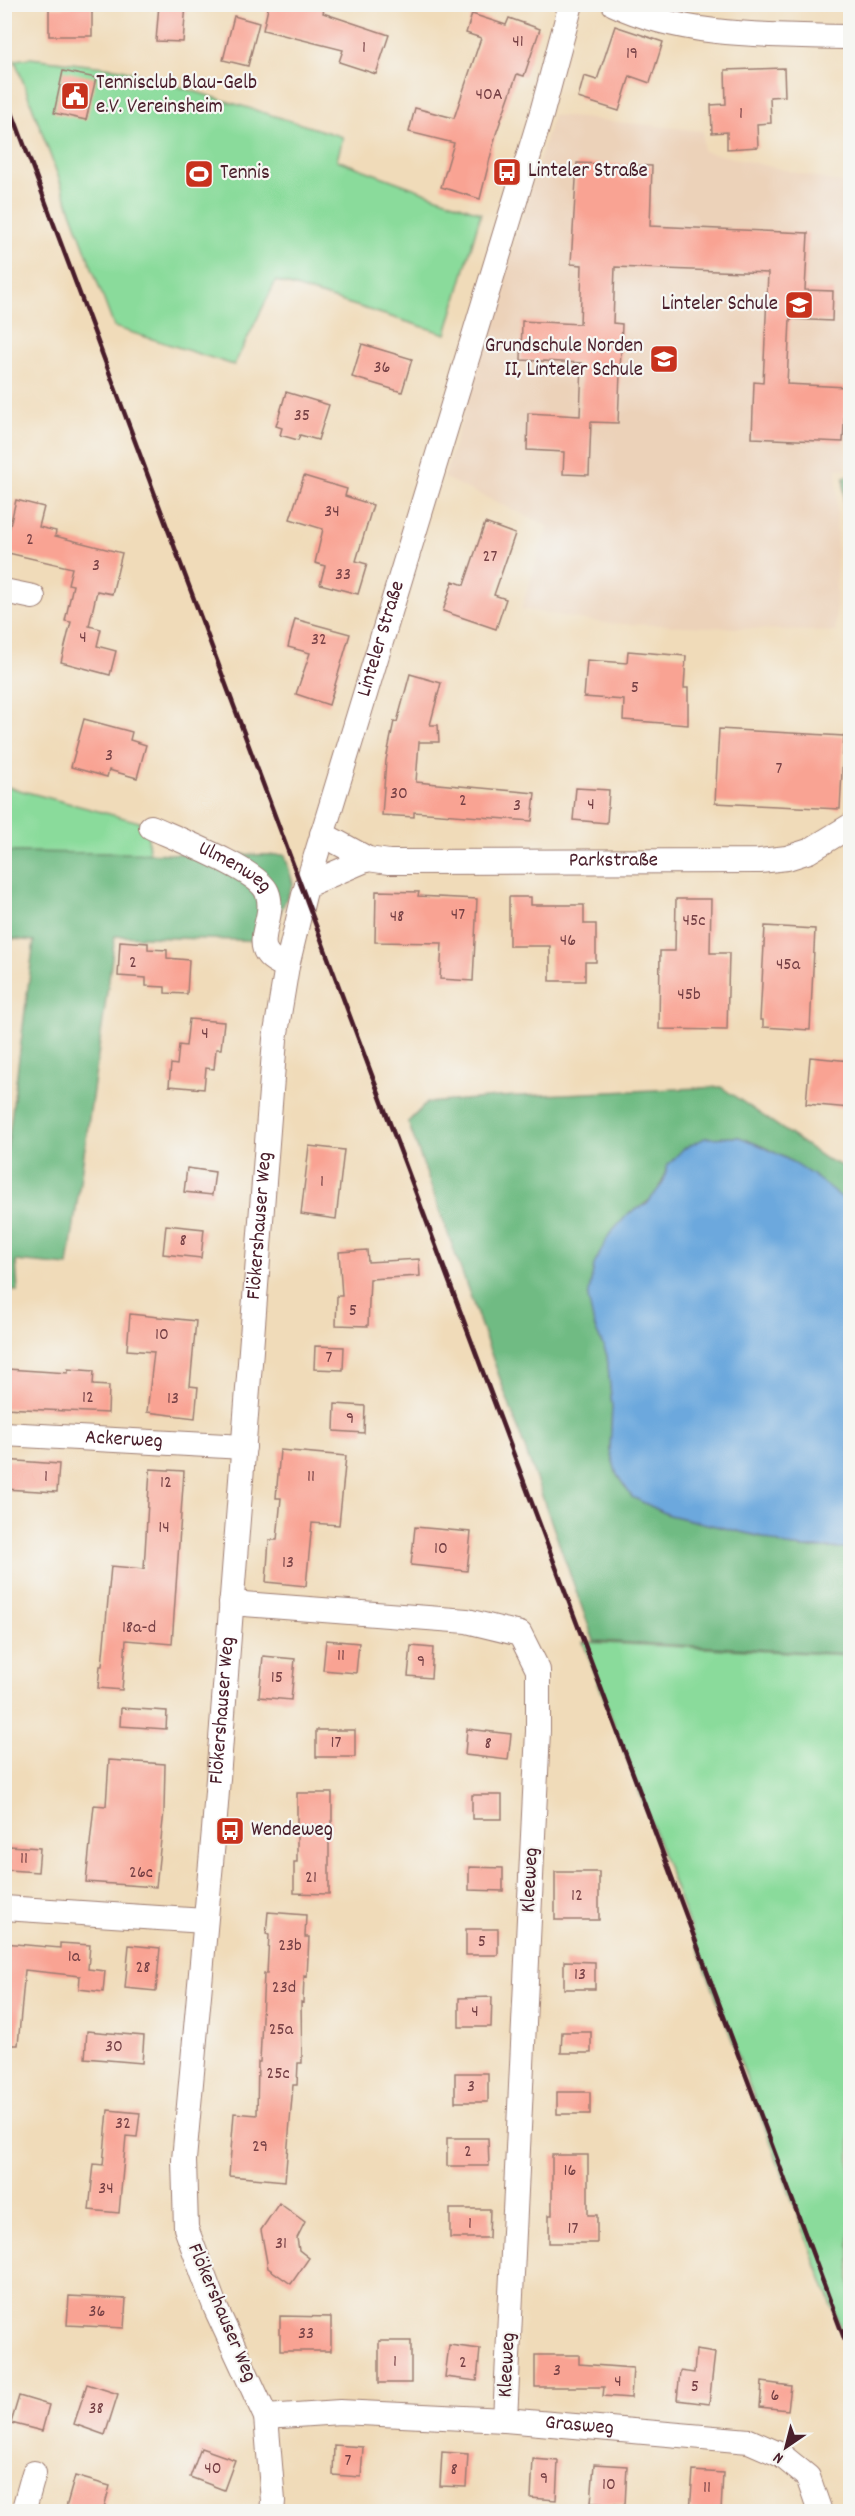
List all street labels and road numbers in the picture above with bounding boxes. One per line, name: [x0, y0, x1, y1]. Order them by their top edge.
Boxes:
street label: Linteler Straße: [350, 577, 414, 701]
street label: Ulmenweg: [193, 835, 279, 900]
street label: Parkstraße: [569, 846, 658, 877]
street label: Flökershauser Weg: [240, 1151, 281, 1301]
street label: Ackerweg: [84, 1423, 163, 1458]
street label: Flökershauser Weg: [203, 1636, 244, 1785]
street label: Kleeweg: [514, 1847, 548, 1913]
street label: Flökershauser Weg: [178, 2239, 264, 2387]
street label: Kleeweg: [491, 2332, 525, 2398]
street label: Grasweg: [544, 2408, 615, 2444]

